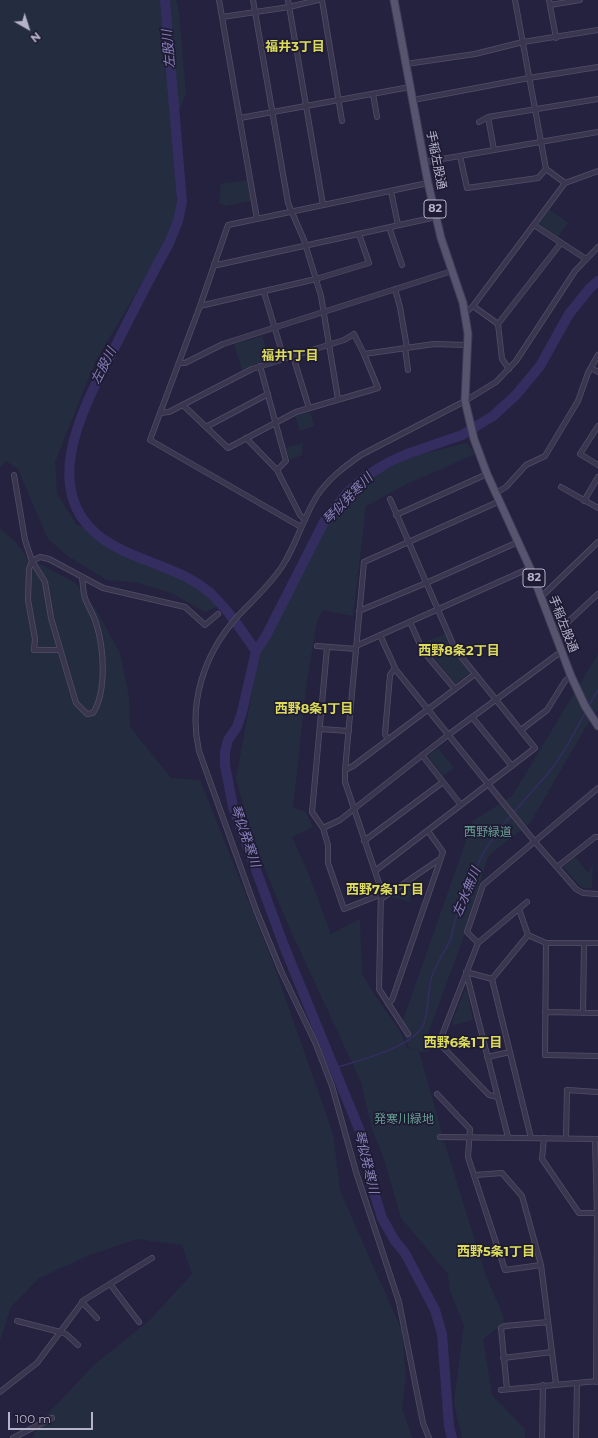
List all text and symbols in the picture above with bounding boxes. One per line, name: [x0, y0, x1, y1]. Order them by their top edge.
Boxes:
north arrow: [8, 8, 48, 48]
text: N: [28, 29, 43, 46]
water label: 左股川: [160, 29, 178, 69]
district label: 福井3丁目: [265, 39, 325, 55]
street label: 手稲左股通: [423, 129, 449, 191]
road number: 82: [424, 200, 446, 218]
water label: 左股川: [88, 345, 120, 387]
district label: 福井1丁目: [261, 348, 319, 364]
water label: 琴似発寒川: [320, 470, 376, 528]
road number: 82: [523, 569, 545, 587]
street label: 手稲左股通: [546, 593, 580, 655]
district label: 西野8条2丁目: [418, 643, 500, 659]
district label: 西野8条1丁目: [275, 701, 353, 717]
water label: 琴似発寒川: [227, 803, 263, 869]
park label: 西野緑道: [464, 825, 512, 839]
water label: 左水無川: [450, 865, 484, 919]
district label: 西野7条1丁目: [346, 882, 424, 898]
district label: 西野6条1丁目: [424, 1035, 502, 1051]
park label: 発寒川緑地: [374, 1112, 434, 1126]
water label: 琴似発寒川: [351, 1129, 381, 1195]
district label: 西野5条1丁目: [457, 1244, 535, 1260]
scale bar: [10, 1404, 95, 1430]
text: 100 m: [15, 1411, 51, 1426]

